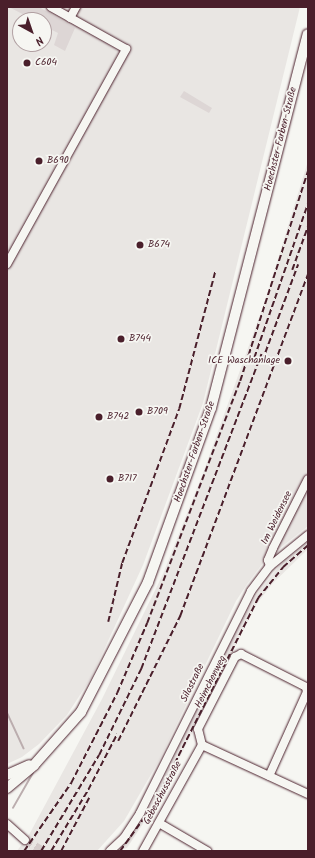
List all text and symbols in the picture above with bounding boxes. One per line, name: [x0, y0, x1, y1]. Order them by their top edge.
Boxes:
north arrow: [12, 12, 52, 52]
text: N: [31, 31, 48, 50]
place label: C604: [35, 57, 57, 69]
marker: C604: [22, 58, 32, 68]
street label: Hoechster-Farben-Straße: [262, 86, 300, 192]
place label: B690: [47, 155, 69, 167]
marker: B690: [34, 156, 44, 166]
place label: B674: [148, 239, 170, 251]
marker: B674: [135, 240, 145, 250]
place label: B744: [129, 333, 151, 345]
marker: B744: [116, 334, 126, 344]
place label: ICE Waschanlage: [208, 355, 280, 367]
marker: ICE Waschanlage: [283, 356, 293, 366]
street label: Hoechster-Farben-Straße: [172, 400, 218, 504]
place label: B709: [147, 406, 168, 418]
marker: B709: [134, 407, 144, 417]
place label: B742: [107, 411, 129, 423]
marker: B742: [94, 412, 104, 422]
place label: B717: [118, 473, 137, 485]
marker: B717: [105, 474, 115, 484]
street label: Im Weidensee: [259, 489, 295, 547]
street label: Heimchenweg: [193, 654, 229, 710]
street label: Silostraße: [179, 662, 207, 704]
street label: Gebeschusstraße: [141, 759, 185, 827]

